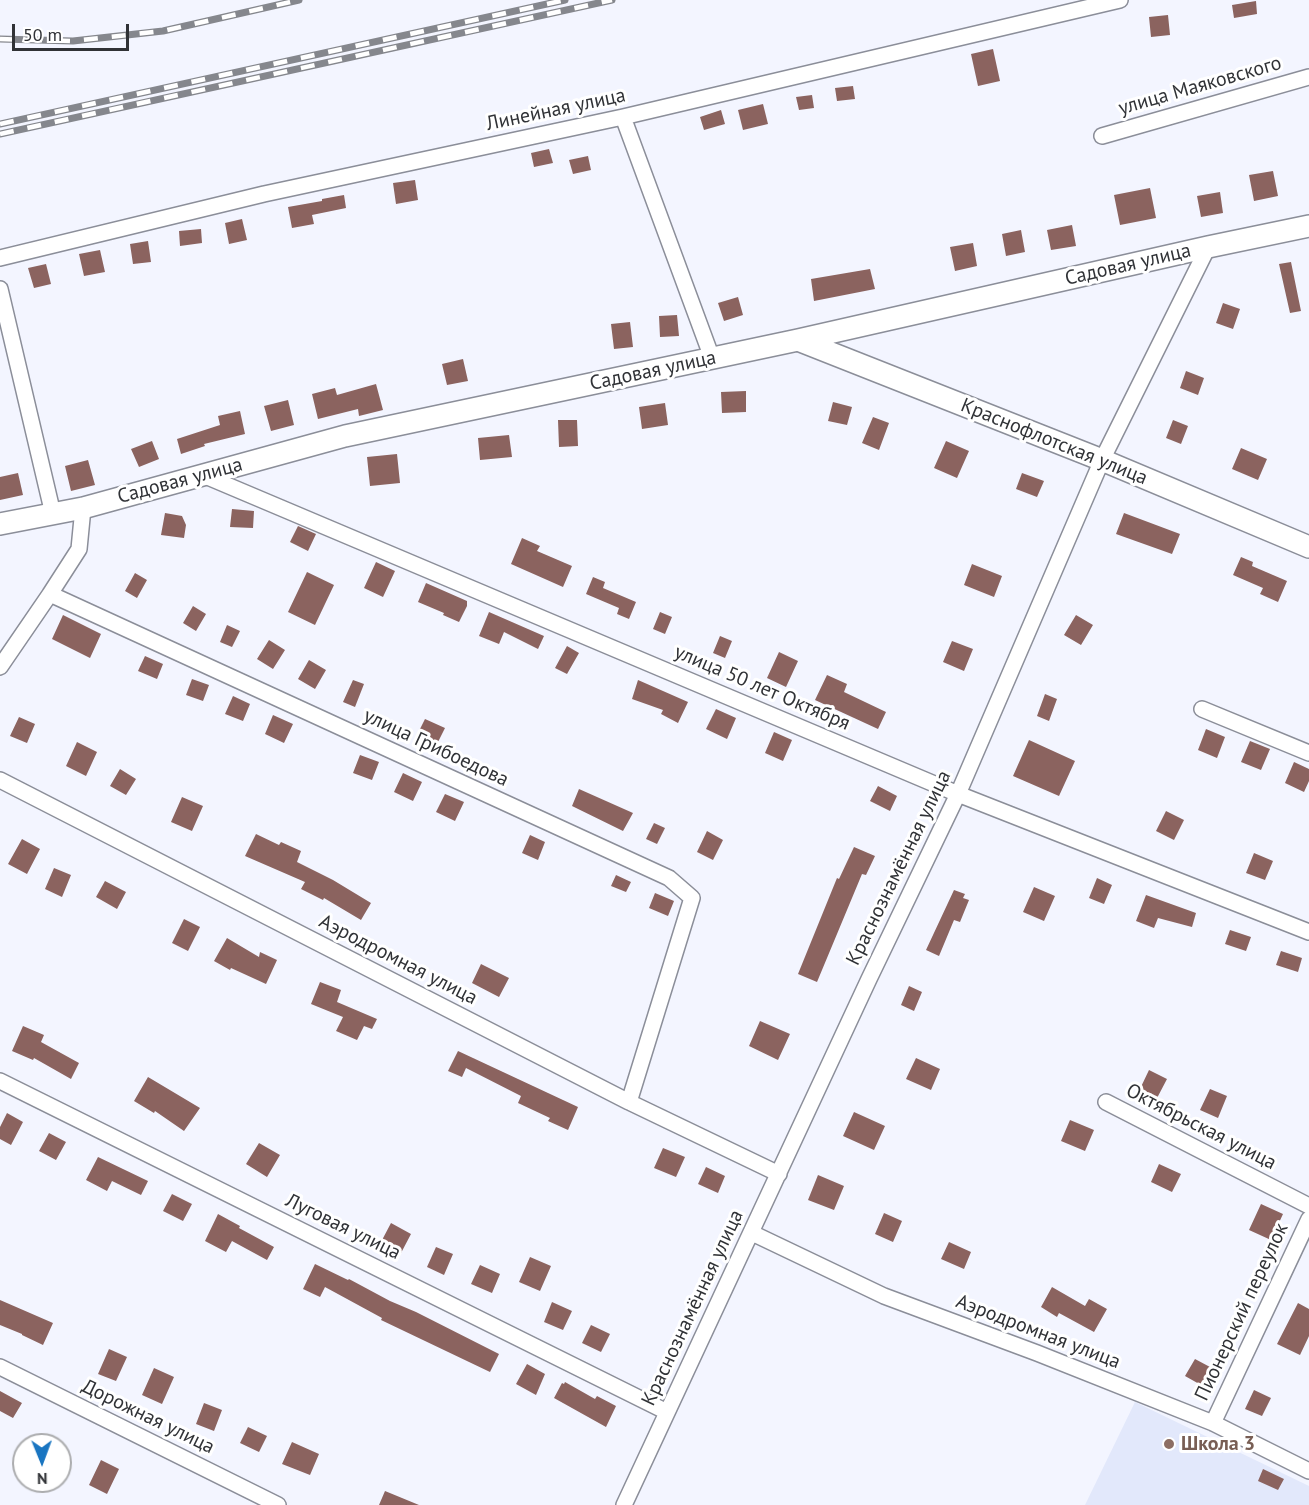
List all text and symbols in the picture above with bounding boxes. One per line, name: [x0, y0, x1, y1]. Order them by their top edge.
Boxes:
scale bar: [15, 12, 132, 50]
text: 50 m: [23, 23, 62, 46]
street label: улица Маяковского: [1116, 51, 1284, 121]
street label: Линейная улица: [484, 84, 628, 136]
street label: Садовая улица: [1063, 239, 1193, 291]
street label: Садовая улица: [588, 346, 718, 396]
street label: Краснофлотская улица: [957, 394, 1151, 490]
street label: Садовая улица: [115, 453, 245, 509]
street label: улица 50 лет Октября: [670, 640, 854, 736]
street label: улица Грибоедова: [360, 704, 512, 792]
street label: Краснознамённая улица: [841, 767, 957, 969]
street label: Аэродромная улица: [315, 910, 481, 1010]
street label: Октябрьская улица: [1122, 1079, 1280, 1175]
street label: Луговая улица: [281, 1189, 405, 1265]
street label: Краснознамённая улица: [637, 1206, 749, 1410]
street label: Пионерский переулок: [1190, 1219, 1294, 1405]
street label: Аэродромная улица: [952, 1290, 1124, 1374]
street label: Дорожная улица: [78, 1374, 218, 1460]
place label: Школа 3: [1181, 1432, 1255, 1456]
north arrow: [12, 1433, 72, 1493]
marker: Школа 3: [1162, 1437, 1176, 1451]
text: N: [37, 1469, 48, 1489]

